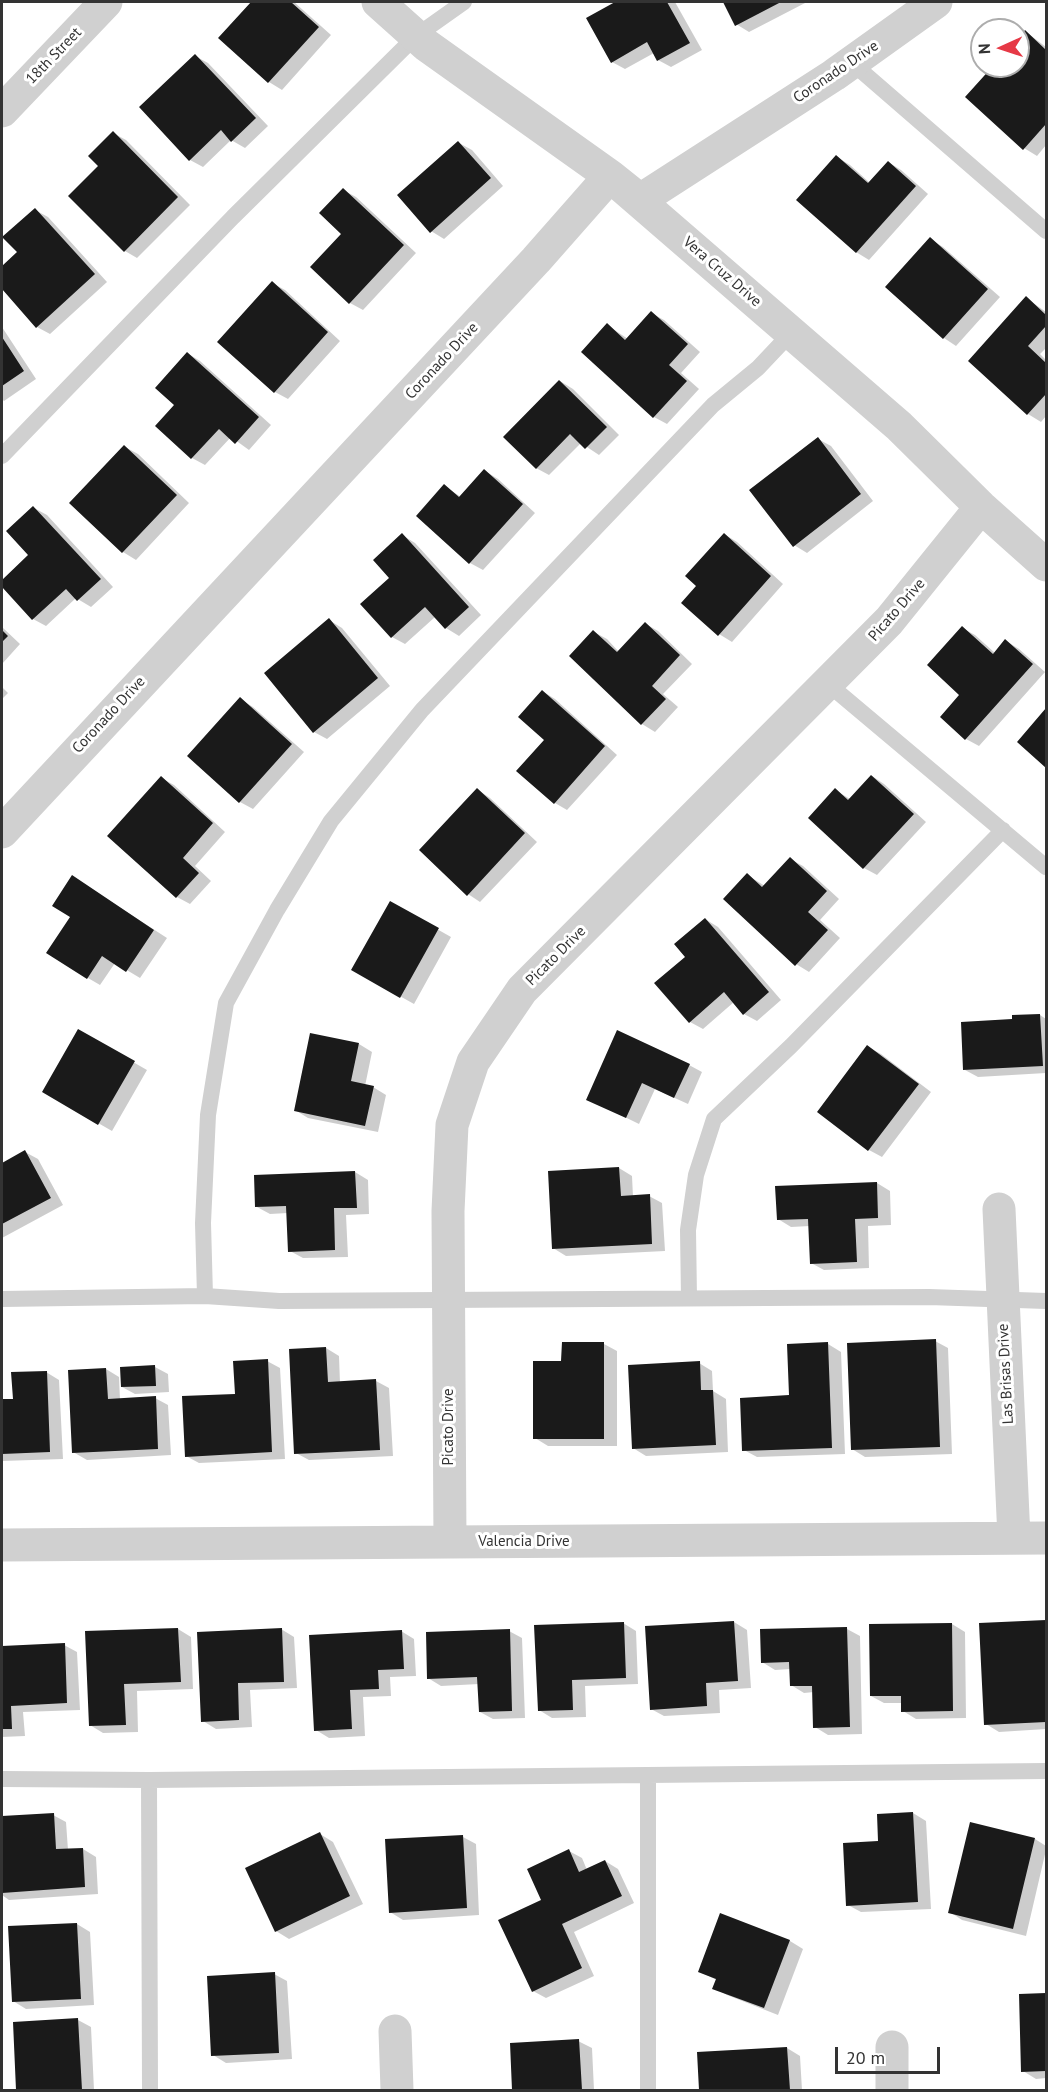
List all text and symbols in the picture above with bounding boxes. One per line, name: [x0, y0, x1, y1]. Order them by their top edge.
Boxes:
north arrow: [970, 18, 1030, 78]
street label: 18th Street: [23, 24, 85, 88]
street label: Coronado Drive: [790, 37, 882, 107]
text: N: [974, 43, 994, 55]
street label: Vera Cruz Drive: [679, 233, 765, 311]
street label: Coronado Drive: [402, 319, 482, 403]
street label: Picato Drive: [865, 575, 929, 645]
street label: Coronado Drive: [69, 673, 149, 757]
street label: Picato Drive: [522, 922, 590, 990]
street label: Las Brisas Drive: [994, 1323, 1018, 1425]
street label: Picato Drive: [440, 1388, 458, 1466]
street label: Valencia Drive: [478, 1533, 570, 1551]
scale bar: [838, 2035, 943, 2073]
text: 20 m: [846, 2046, 885, 2069]

